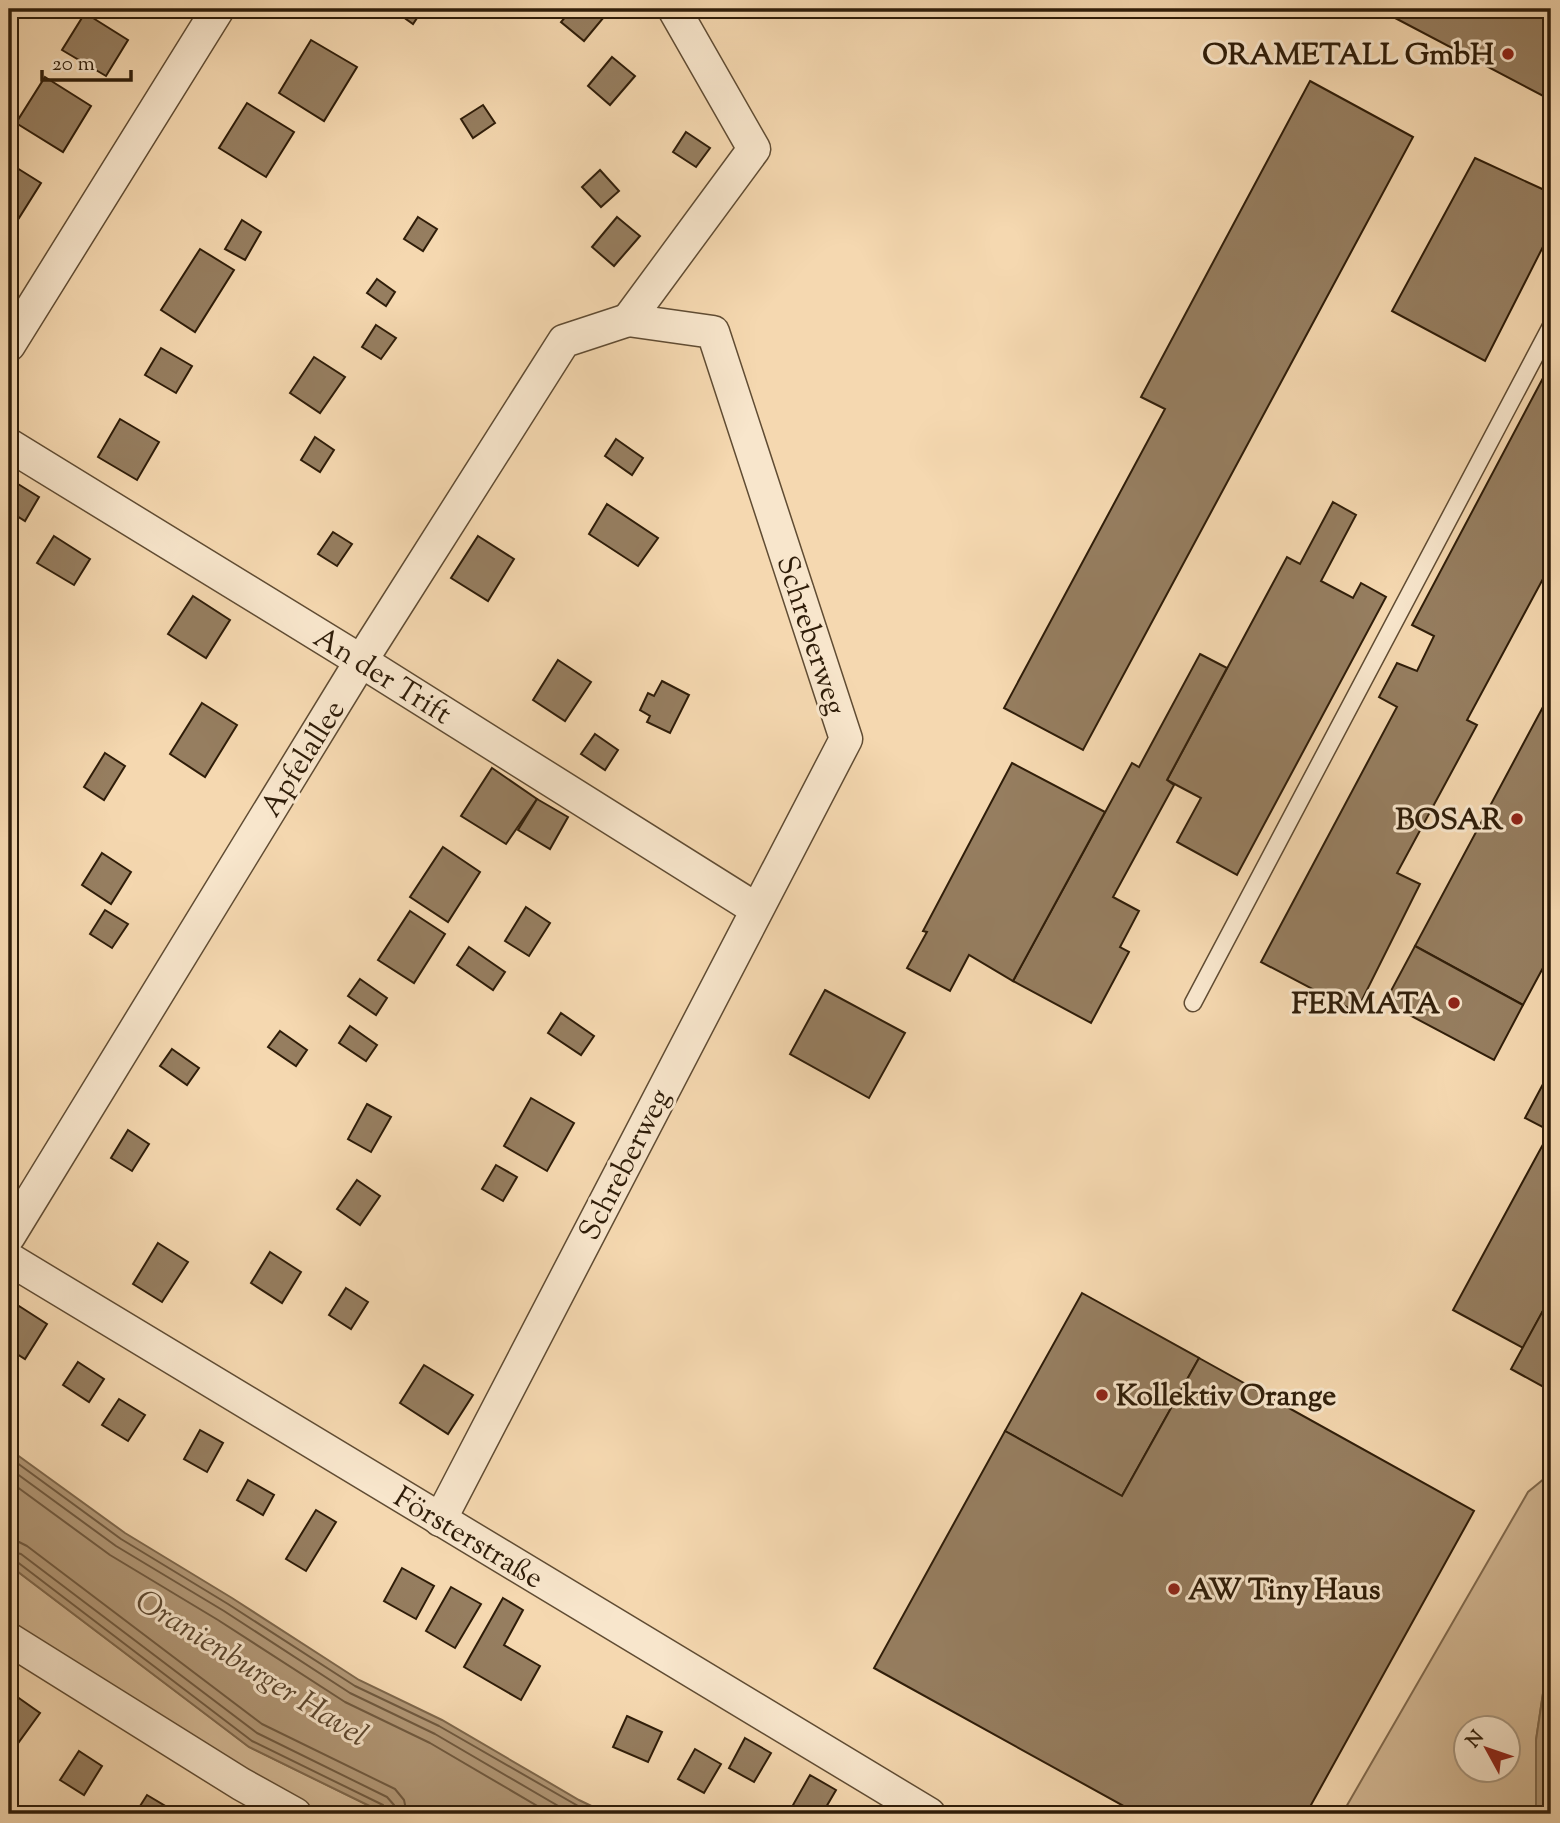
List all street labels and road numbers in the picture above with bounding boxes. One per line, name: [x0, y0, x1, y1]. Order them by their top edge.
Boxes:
street label: Schreberweg: [764, 550, 856, 721]
street label: An der Trift: [304, 618, 459, 737]
street label: Apfelallee: [251, 692, 357, 826]
street label: Schreberweg: [570, 1082, 683, 1249]
street label: Försterstraße: [385, 1477, 551, 1601]

